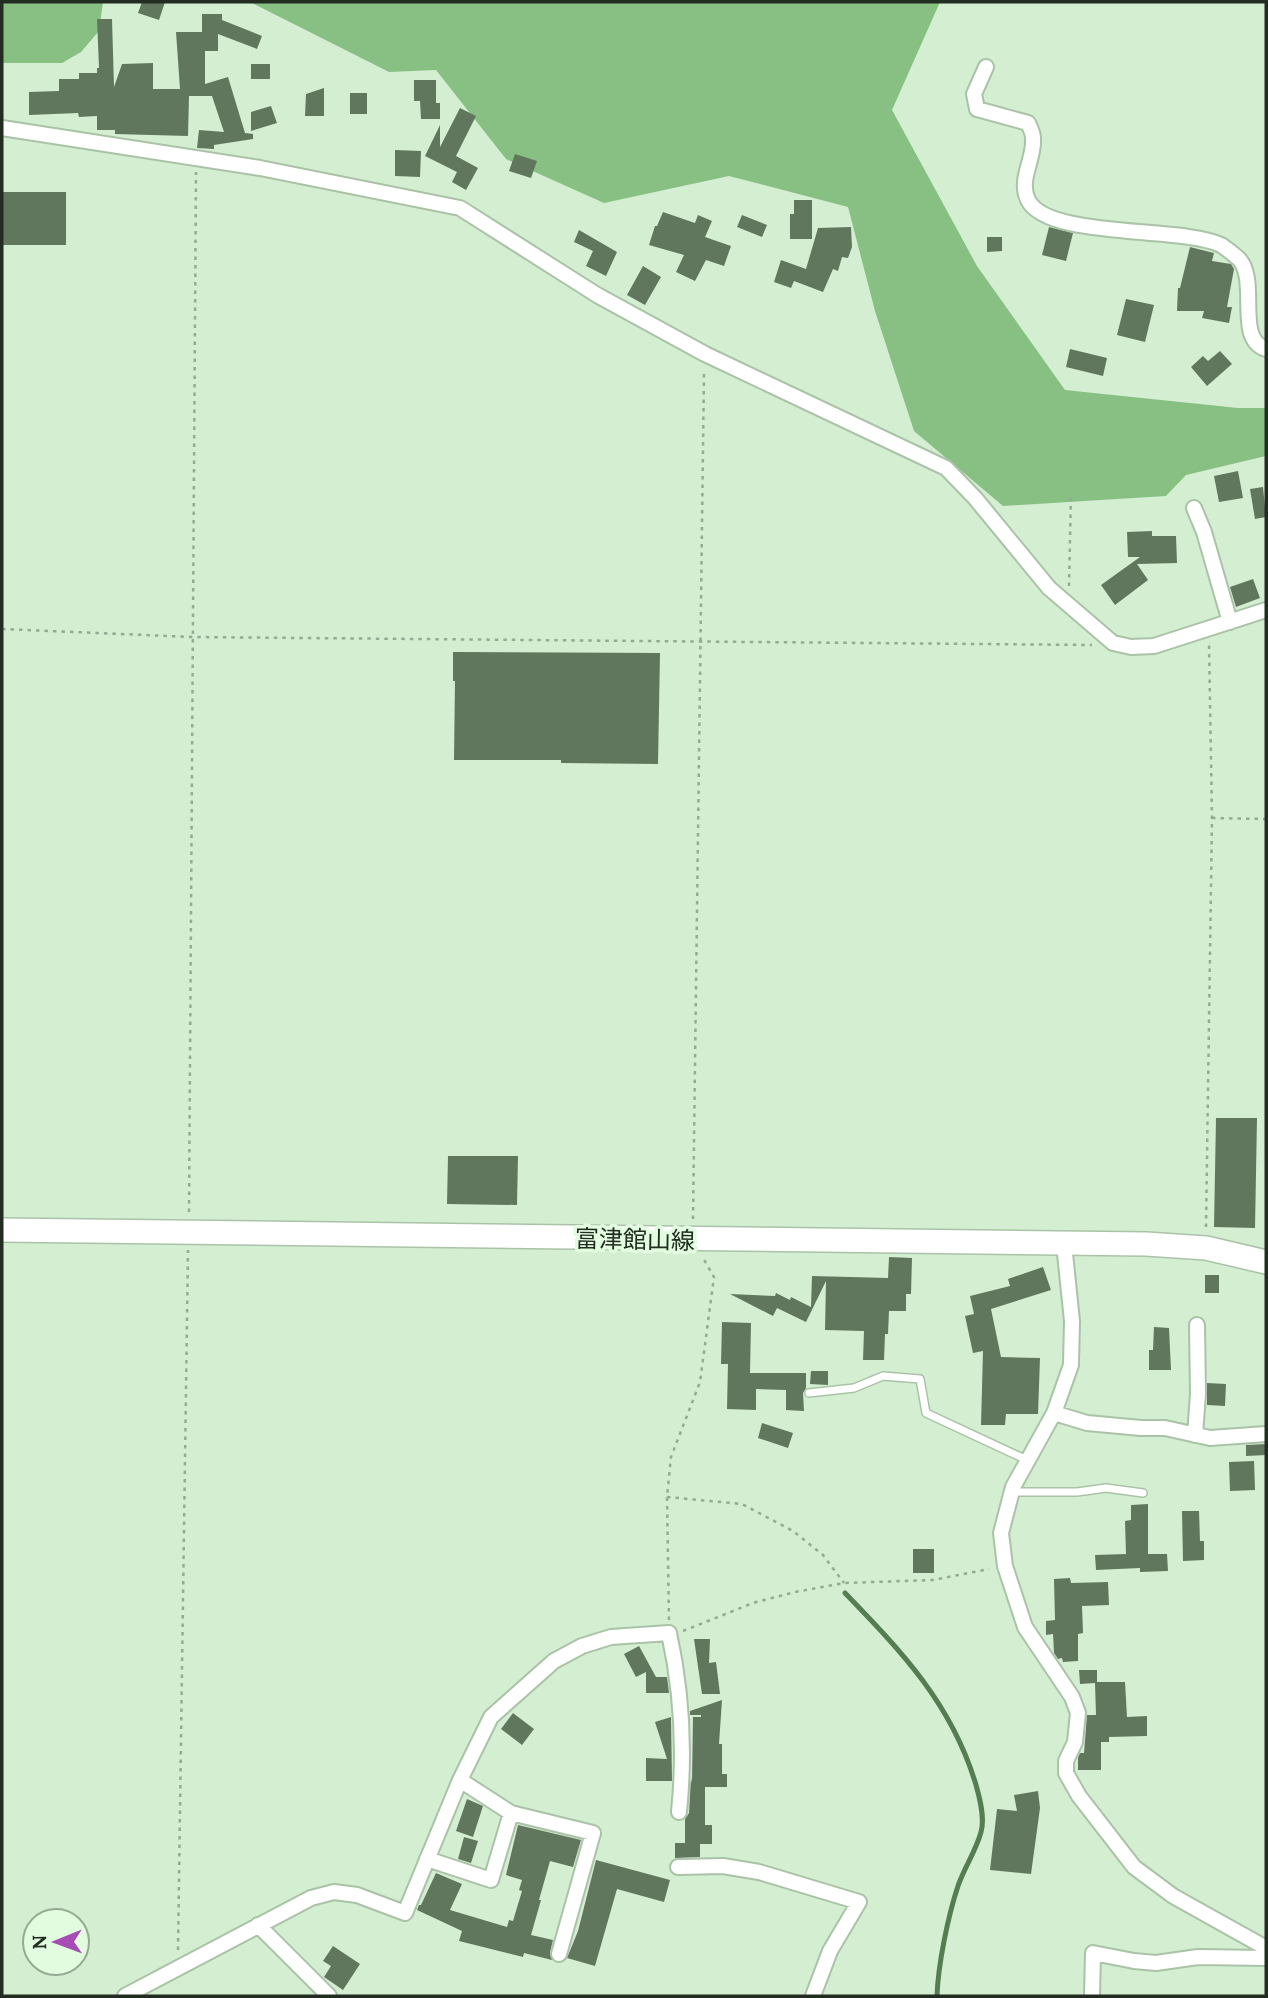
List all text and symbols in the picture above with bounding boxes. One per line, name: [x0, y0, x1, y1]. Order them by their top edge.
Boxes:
street label: 富津館山線: [575, 1223, 695, 1256]
north arrow: [21, 1907, 91, 1977]
text: N: [27, 1934, 51, 1950]

